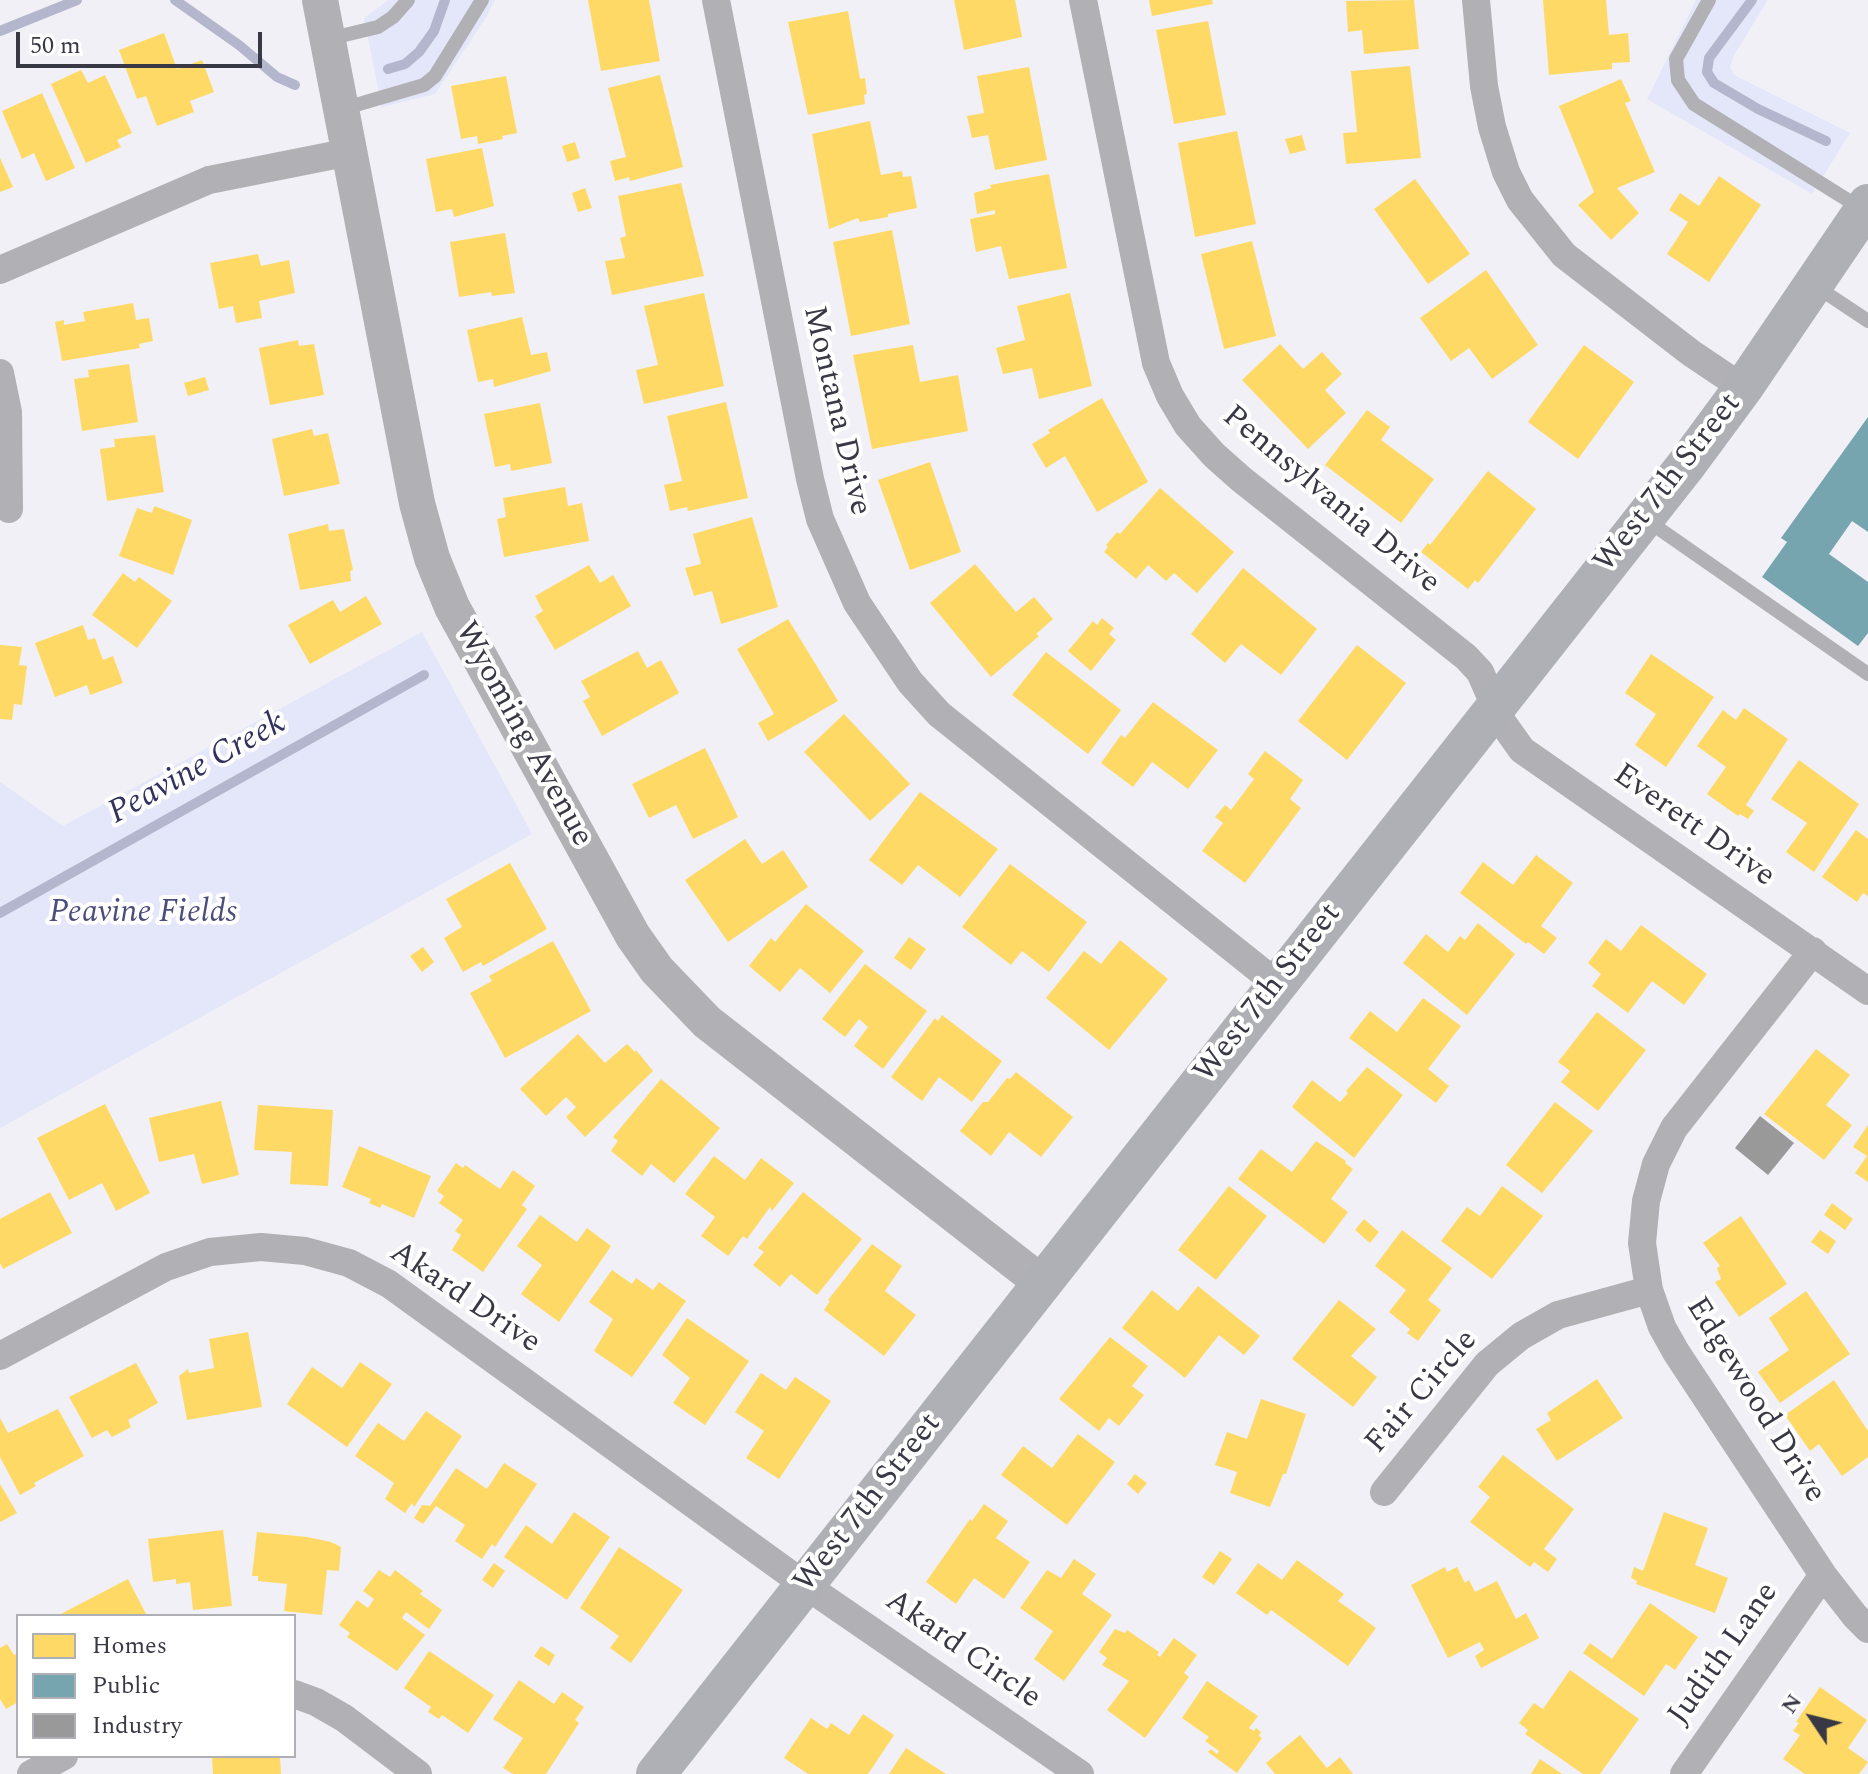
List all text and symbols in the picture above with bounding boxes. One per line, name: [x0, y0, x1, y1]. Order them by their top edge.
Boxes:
scale bar: [20, 16, 266, 66]
text: 50 m: [30, 28, 81, 64]
street label: Montana Drive: [792, 302, 878, 520]
street label: West 7th Street: [1587, 387, 1751, 581]
street label: Pennsylvania Drive: [1213, 399, 1447, 603]
street label: Wyoming Avenue: [444, 616, 600, 854]
water label: Peavine Creek: [102, 704, 294, 836]
street label: Everett Drive: [1605, 757, 1781, 897]
park label: Peavine Fields: [49, 896, 237, 934]
street label: West 7th Street: [1187, 897, 1351, 1091]
street label: Akard Drive: [381, 1235, 547, 1363]
street label: Edgewood Drive: [1676, 1291, 1832, 1511]
street label: Fair Circle: [1359, 1323, 1487, 1463]
street label: West 7th Street: [787, 1407, 951, 1601]
street label: Judith Lane: [1662, 1576, 1788, 1734]
street label: Akard Circle: [877, 1583, 1047, 1719]
legend: [16, 1614, 296, 1758]
text: Homes: [92, 1628, 167, 1664]
text: Public: [92, 1668, 160, 1704]
north arrow: [1772, 1678, 1852, 1758]
text: N: [1773, 1687, 1811, 1721]
text: Industry: [92, 1708, 182, 1744]

